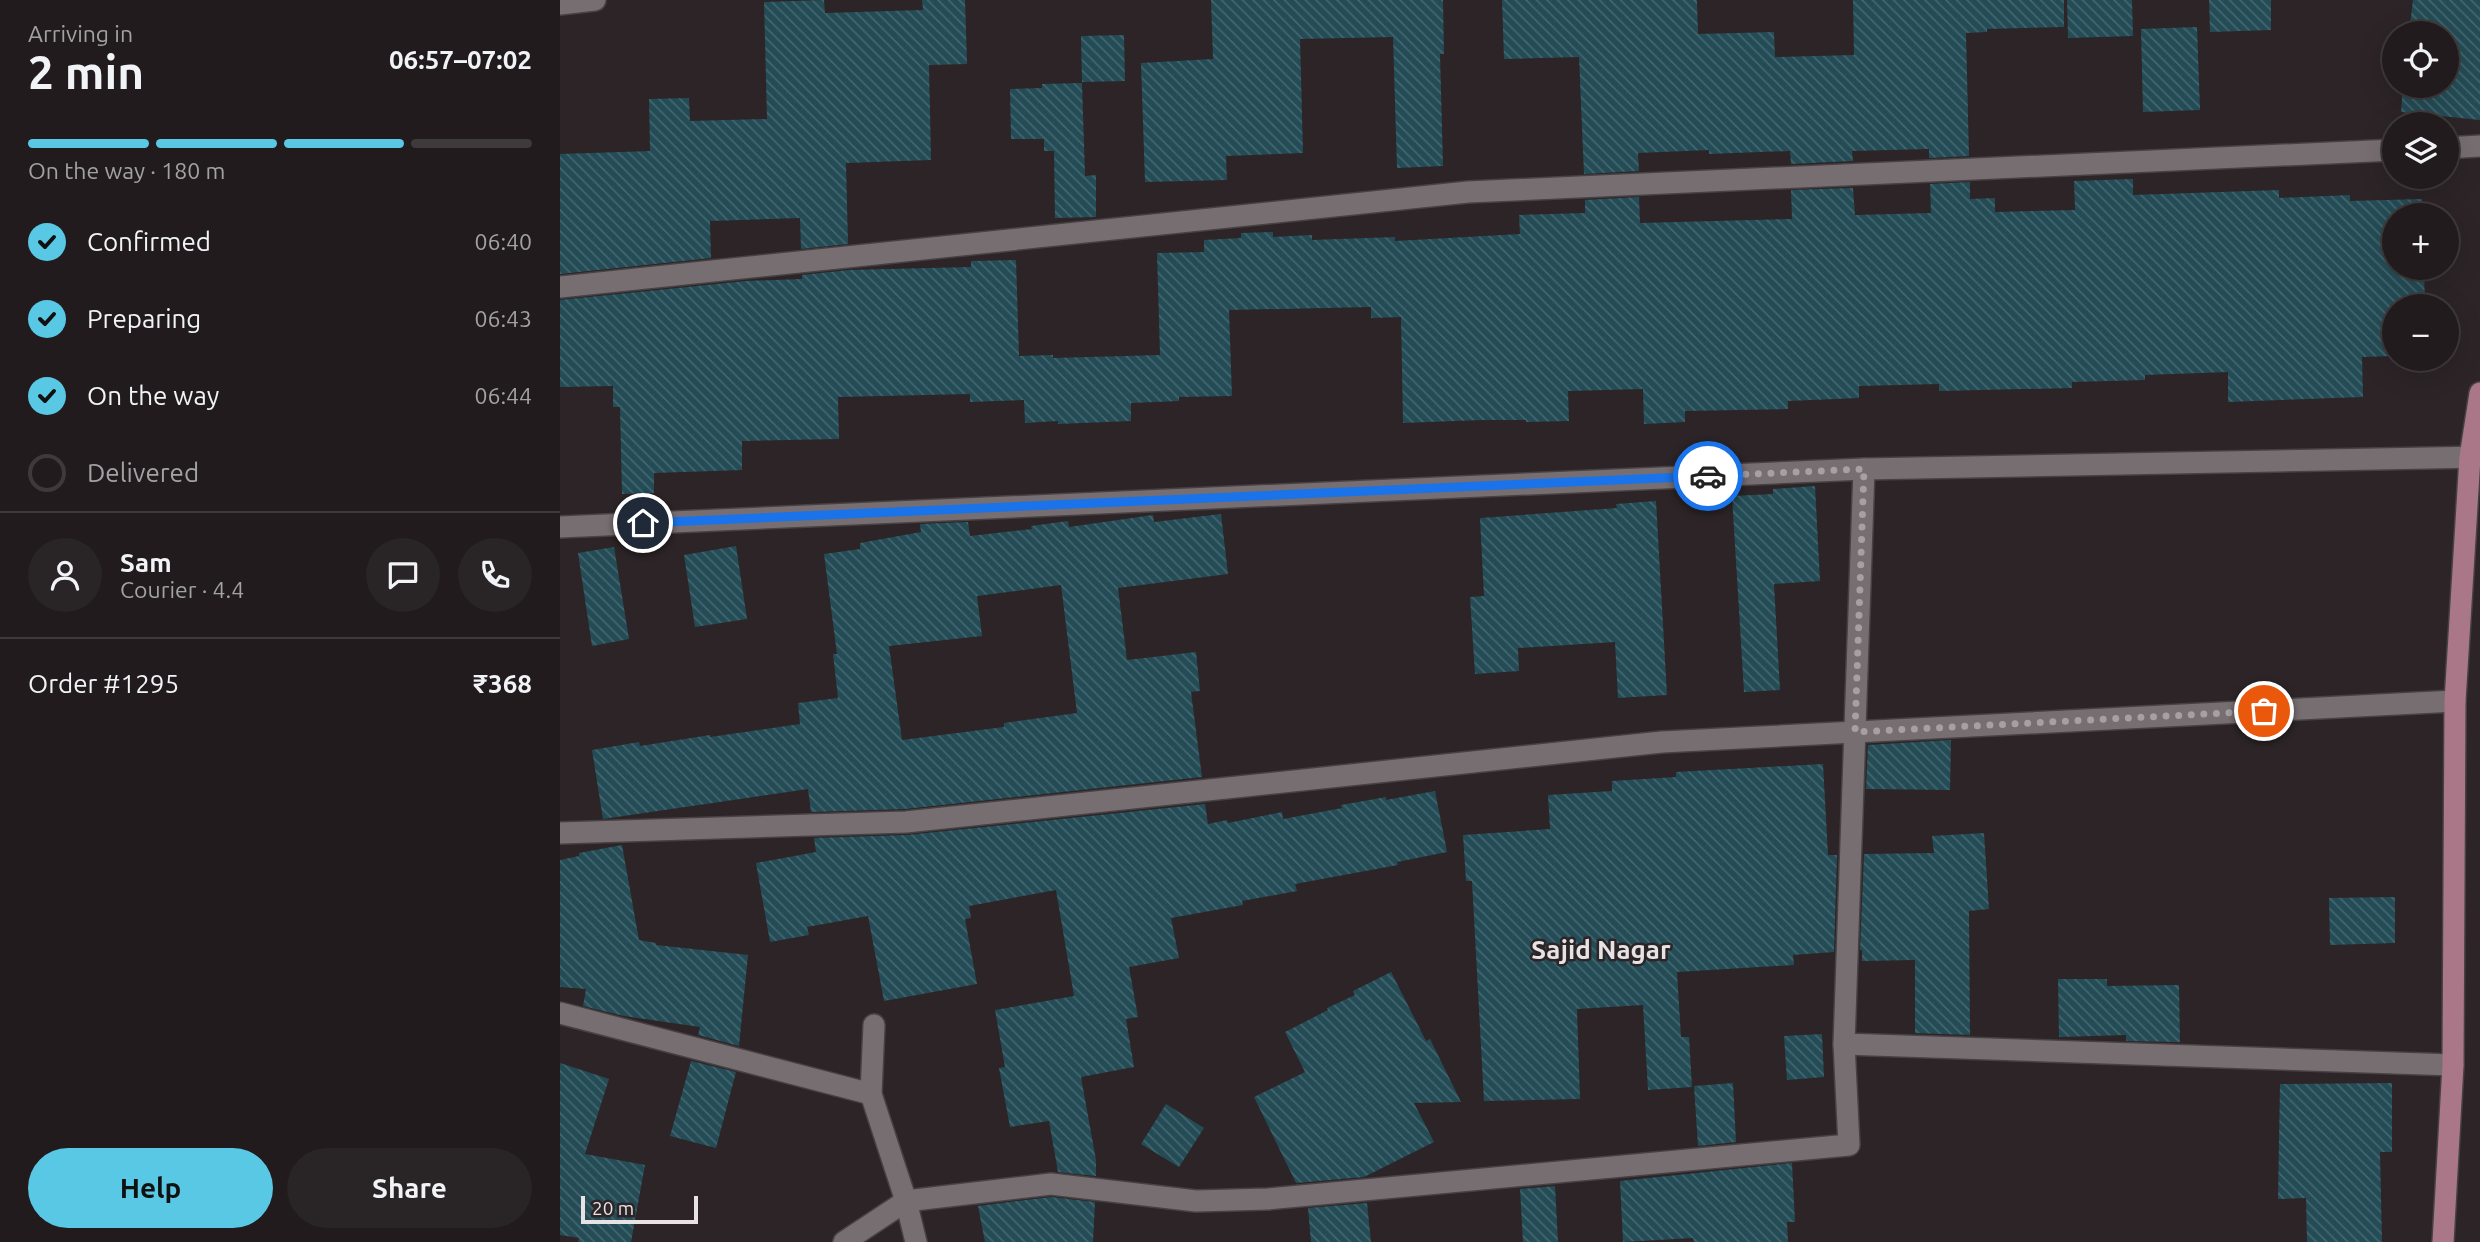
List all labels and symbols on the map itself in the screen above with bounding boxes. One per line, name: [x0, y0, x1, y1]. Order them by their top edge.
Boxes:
courier: [1673, 441, 1743, 511]
pin: [613, 493, 673, 553]
pin: [2234, 681, 2294, 741]
district label: Sajid Nagar: [1531, 935, 1671, 964]
scale bar: [581, 1193, 698, 1225]

